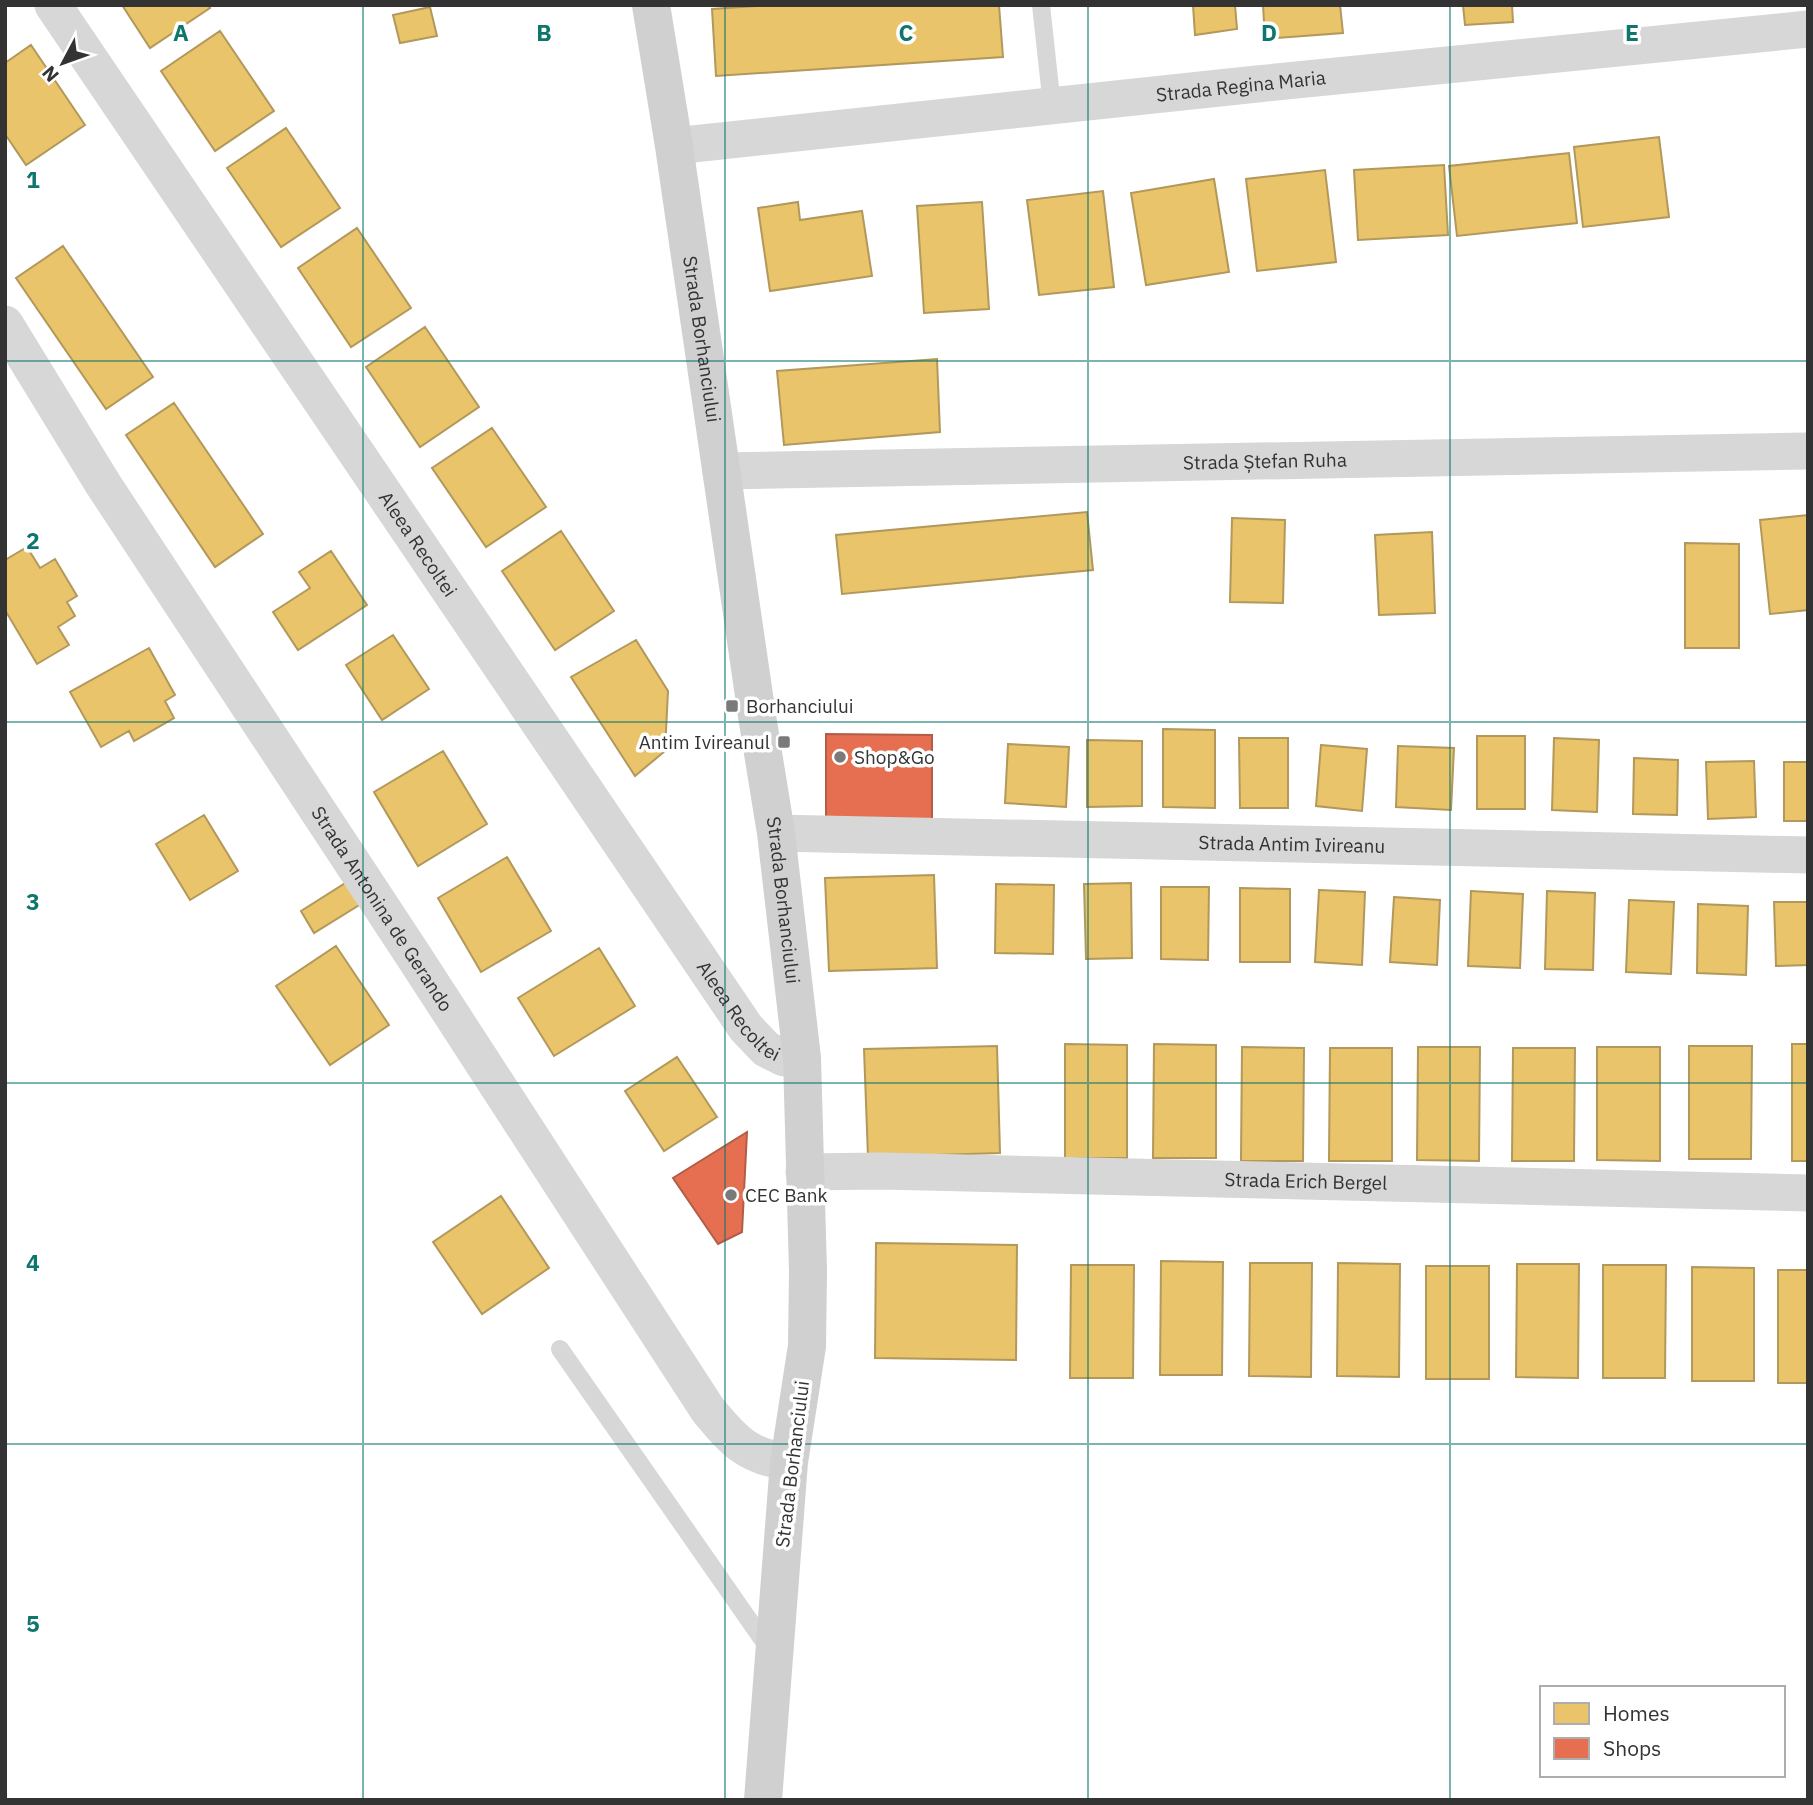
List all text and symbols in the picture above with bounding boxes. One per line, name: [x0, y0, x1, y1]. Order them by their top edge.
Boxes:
text: A: [173, 17, 189, 47]
text: B: [536, 17, 552, 47]
text: C: [899, 17, 914, 47]
text: D: [1261, 17, 1277, 47]
text: E: [1625, 17, 1639, 47]
north arrow: [28, 28, 98, 98]
text: N: [37, 61, 64, 87]
street label: Strada Regina Maria: [1155, 65, 1327, 107]
text: 1: [26, 164, 40, 194]
street label: Strada Borhanciului: [678, 254, 726, 424]
street label: Strada Ștefan Ruha: [1183, 447, 1347, 474]
street label: Aleea Recoltei: [374, 487, 462, 601]
text: 2: [26, 525, 40, 555]
place label: Borhanciului: [746, 694, 854, 718]
marker: Borhanciului: [724, 698, 740, 714]
place label: Antim Ivireanul: [639, 730, 770, 754]
marker: Antim Ivireanul: [776, 734, 792, 750]
place label: Shop&Go: [854, 745, 935, 769]
marker: Shop&Go: [832, 749, 848, 765]
street label: Strada Antonina de Gerando: [306, 801, 458, 1016]
street label: Strada Borhanciului: [762, 815, 805, 985]
street label: Strada Antim Ivireanu: [1198, 830, 1386, 858]
text: 3: [26, 886, 40, 916]
street label: Aleea Recoltei: [692, 956, 784, 1066]
street label: Strada Erich Bergel: [1224, 1167, 1388, 1195]
place label: CEC Bank: [745, 1183, 828, 1207]
marker: CEC Bank: [723, 1187, 739, 1203]
text: 4: [26, 1247, 40, 1277]
street label: Strada Borhanciului: [770, 1379, 814, 1549]
text: 5: [26, 1608, 40, 1638]
legend: [1540, 1686, 1785, 1777]
text: Homes: [1603, 1699, 1670, 1727]
text: Shops: [1603, 1734, 1661, 1762]

